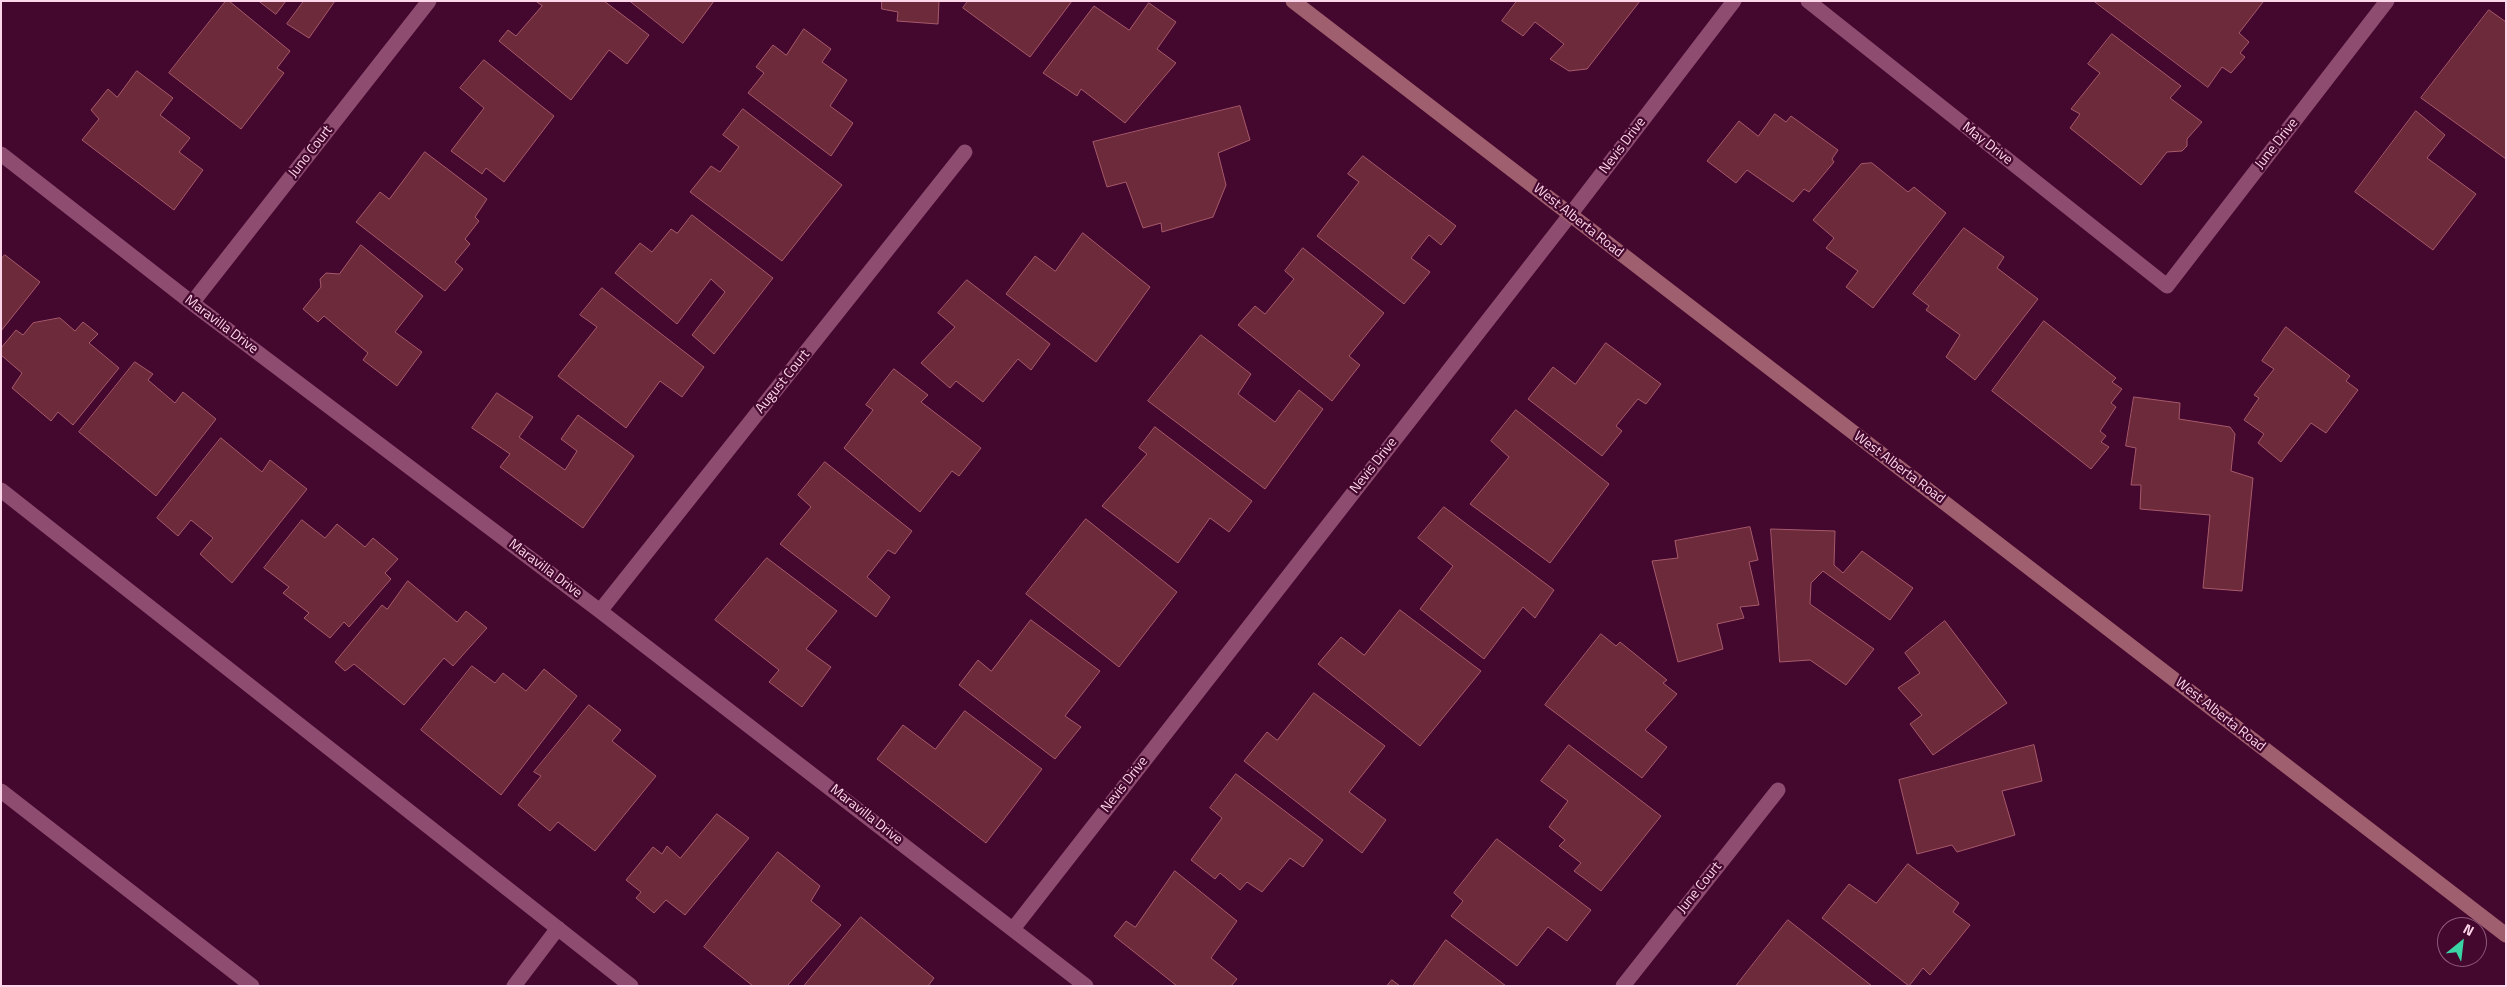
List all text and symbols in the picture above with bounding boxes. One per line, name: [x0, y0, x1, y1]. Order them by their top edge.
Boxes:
street label: Nevis Drive: [1596, 114, 1650, 178]
street label: June Drive: [2252, 115, 2302, 173]
street label: May Drive: [1959, 119, 2015, 169]
street label: Juno Court: [285, 123, 337, 181]
street label: West Alberta Road: [1530, 181, 1626, 261]
street label: Maravilla Drive: [181, 292, 261, 358]
street label: August Court: [752, 347, 814, 417]
street label: West Alberta Road: [1850, 428, 1948, 508]
street label: Nevis Drive: [1347, 435, 1401, 497]
street label: Maravilla Drive: [505, 536, 585, 602]
street label: West Alberta Road: [2172, 675, 2268, 755]
street label: Nevis Drive: [1098, 754, 1152, 816]
street label: Maravilla Drive: [826, 781, 906, 849]
street label: June Court: [1674, 859, 1726, 917]
north arrow: [2437, 917, 2487, 967]
text: N: [2460, 918, 2478, 941]

